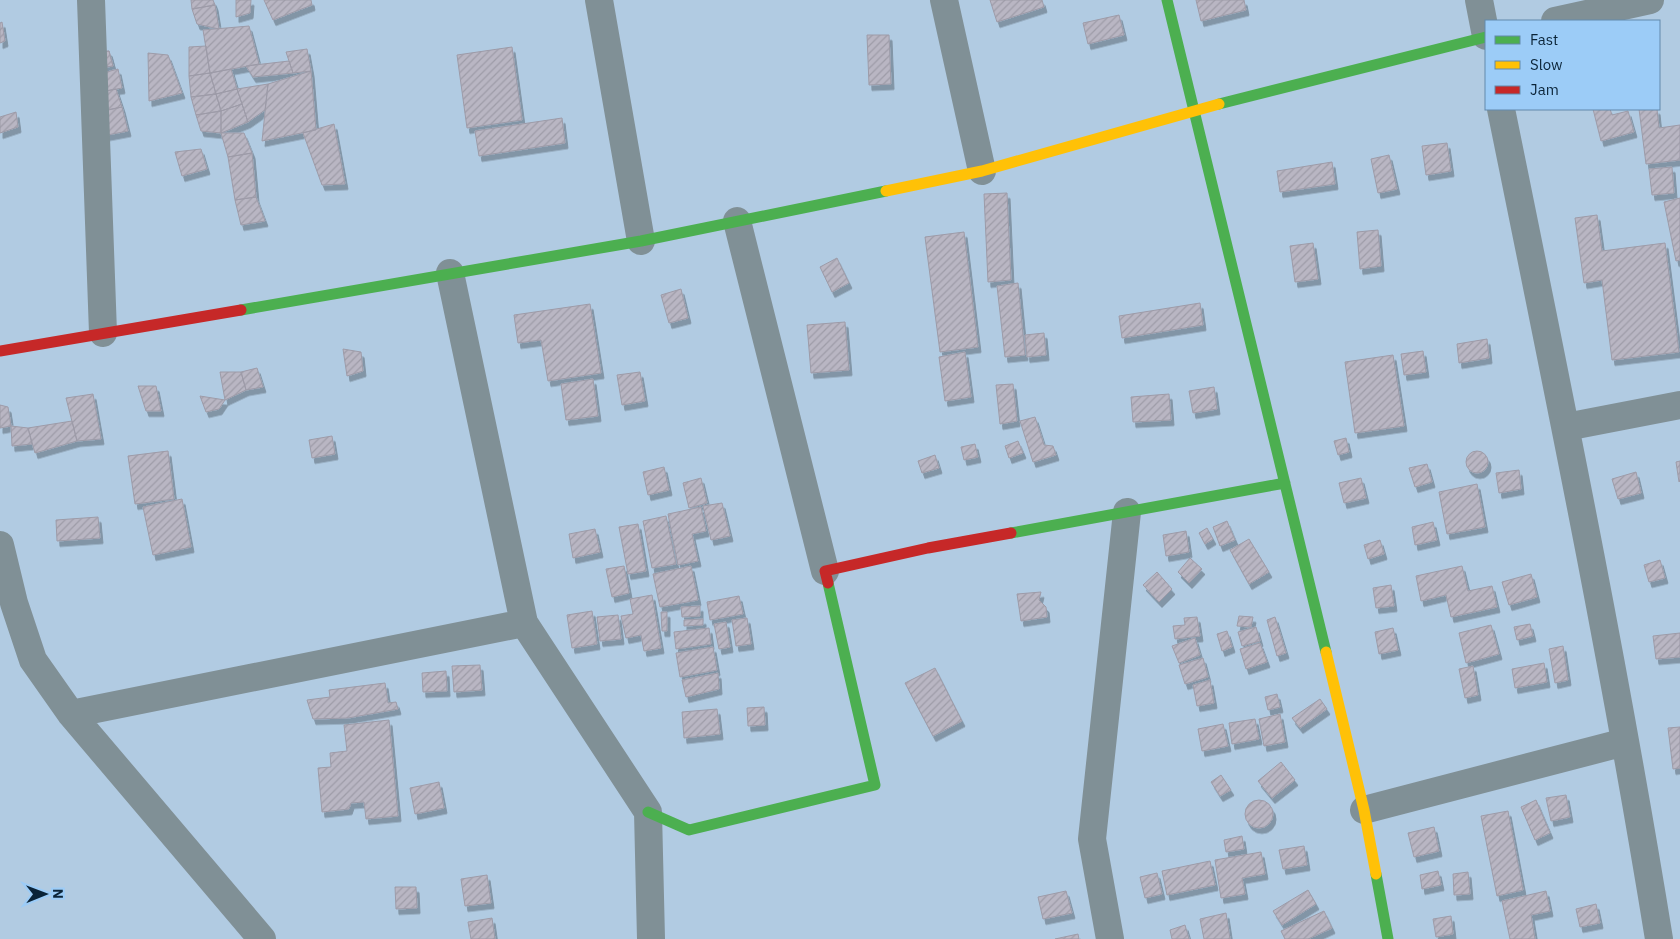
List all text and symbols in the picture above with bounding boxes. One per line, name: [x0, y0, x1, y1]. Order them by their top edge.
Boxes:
legend: [1485, 20, 1660, 110]
text: Fast: [1530, 30, 1558, 49]
text: Slow: [1530, 55, 1563, 74]
text: Jam: [1530, 80, 1559, 99]
north arrow: [20, 869, 70, 919]
text: N: [49, 889, 67, 899]

